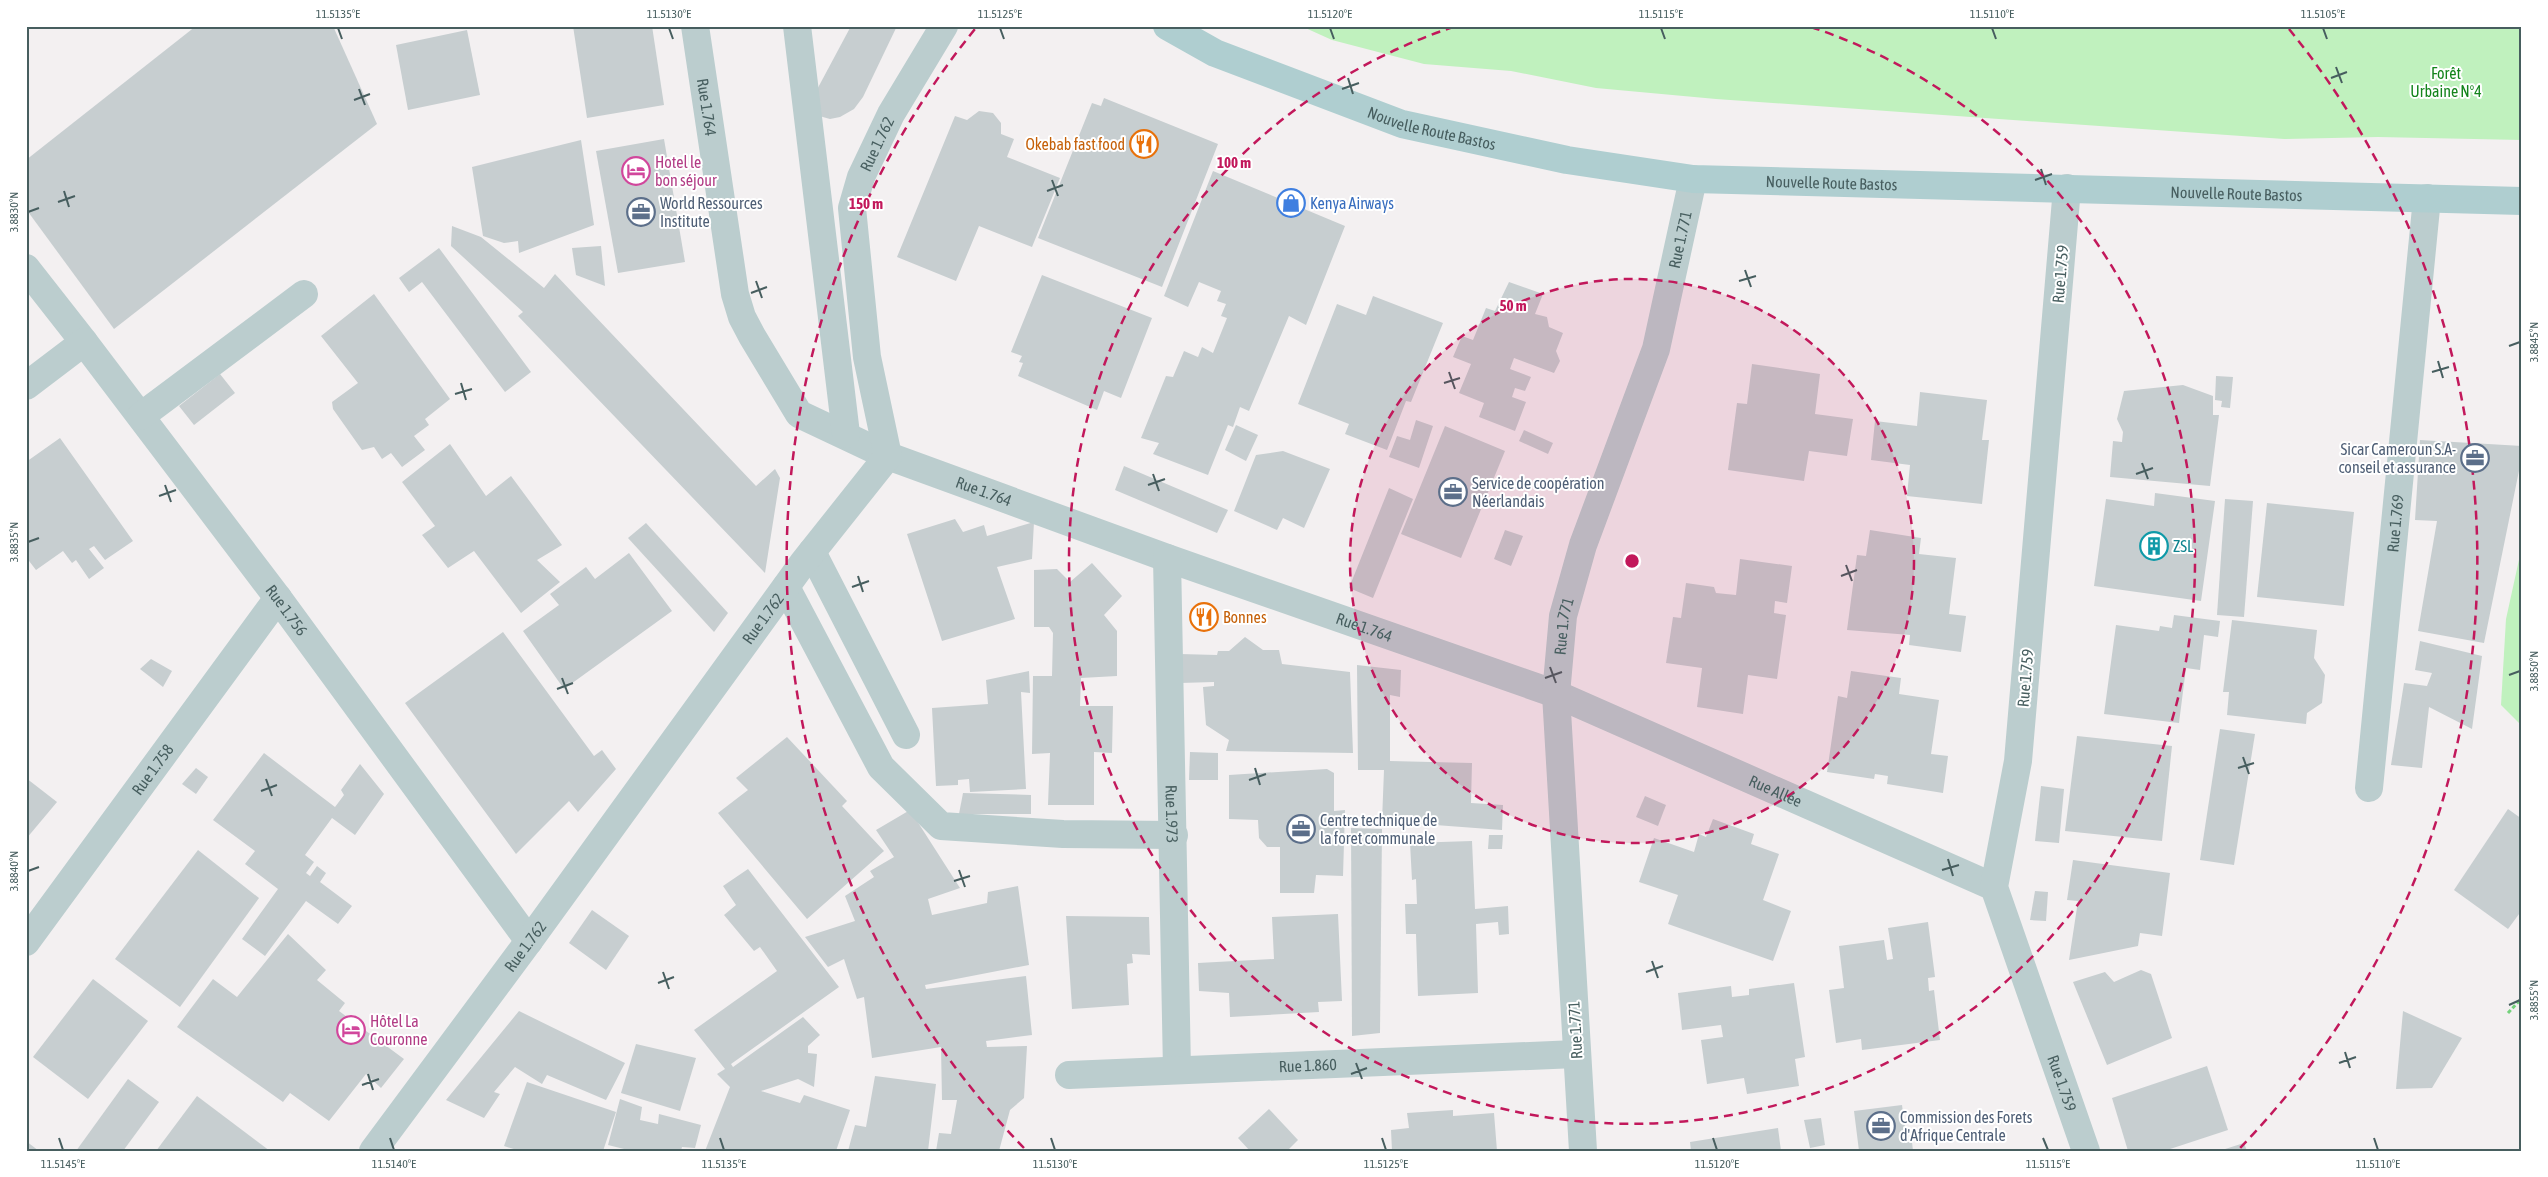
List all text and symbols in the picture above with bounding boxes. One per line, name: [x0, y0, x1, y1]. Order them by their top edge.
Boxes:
text: 11.5135°E: [316, 7, 360, 21]
text: 11.5130°E: [647, 7, 691, 21]
text: 11.5125°E: [978, 7, 1022, 21]
text: 11.5120°E: [1308, 7, 1352, 21]
text: 11.5115°E: [1639, 7, 1683, 21]
text: 11.5110°E: [1970, 7, 2014, 21]
text: 11.5105°E: [2301, 7, 2345, 21]
park label: Forêt Urbaine N°4: [2410, 64, 2482, 100]
street label: Rue 1.764: [694, 77, 720, 137]
street label: Nouvelle Route Bastos: [1365, 103, 1498, 153]
street label: Rue 1.762: [856, 114, 897, 174]
restaurant icon: Okebab fast food: [1129, 129, 1159, 159]
place label: Okebab fast food: [1026, 135, 1125, 153]
place label: Hotel le bon séjour: [655, 153, 717, 190]
text: 100 m: [1217, 154, 1251, 171]
hotel icon: Hotel le bon séjour: [621, 156, 651, 186]
street label: Nouvelle Route Bastos: [1765, 172, 1898, 193]
street label: Nouvelle Route Bastos: [2170, 183, 2303, 204]
shop icon: Kenya Airways: [1276, 188, 1306, 218]
text: 3.8830°N: [7, 192, 21, 232]
place label: World Ressources Institute: [660, 194, 763, 230]
place label: Kenya Airways: [1310, 194, 1394, 213]
text: 150 m: [849, 195, 883, 212]
office icon: World Ressources Institute: [626, 197, 656, 227]
street label: Rue 1.771: [1665, 209, 1695, 270]
street label: Rue 1.759: [2049, 244, 2071, 304]
text: 50 m: [1500, 297, 1527, 314]
text: 3.8845°N: [2527, 322, 2541, 362]
place label: Sicar Cameroun S.A- conseil et assurance: [2338, 440, 2456, 476]
office icon: Sicar Cameroun S.A- conseil et assurance: [2460, 443, 2490, 473]
street label: Rue 1.764: [953, 473, 1014, 509]
place label: Service de coopération Néerlandais: [1472, 474, 1605, 510]
office icon: Service de coopération Néerlandais: [1438, 477, 1468, 507]
street label: Rue 1.769: [2383, 493, 2407, 553]
text: 3.8835°N: [7, 522, 21, 562]
building icon: ZSL: [2139, 531, 2169, 561]
place label: ZSL: [2173, 537, 2194, 555]
centre of rings: [1623, 552, 1641, 570]
street label: Rue 1.756: [262, 581, 311, 639]
street label: Rue 1.762: [738, 590, 787, 647]
street label: Rue 1.771: [1551, 595, 1577, 656]
restaurant icon: Bonnes: [1189, 602, 1219, 632]
place label: Bonnes: [1223, 608, 1267, 626]
street label: Rue 1.764: [1334, 609, 1395, 645]
street label: Rue 1.759: [2014, 648, 2036, 708]
text: 3.8850°N: [2527, 651, 2541, 691]
street label: Rue 1.758: [128, 741, 177, 798]
street label: Rue Allée: [1746, 771, 1805, 810]
street label: Rue 1.973: [1162, 785, 1182, 843]
place label: Centre technique de la foret communale: [1320, 811, 1437, 847]
office icon: Centre technique de la foret communale: [1286, 814, 1316, 844]
text: 3.8840°N: [7, 851, 21, 891]
street label: Rue 1.762: [500, 918, 549, 975]
text: 3.8855°N: [2527, 980, 2541, 1020]
street label: Rue 1.771: [1564, 1001, 1586, 1059]
place label: Hôtel La Couronne: [370, 1012, 427, 1048]
hotel icon: Hôtel La Couronne: [336, 1015, 366, 1045]
street label: Rue 1.759: [2044, 1053, 2080, 1114]
street label: Rue 1.860: [1278, 1055, 1337, 1075]
place label: Commission des Forets d'Afrique Centrale: [1900, 1108, 2033, 1145]
office icon: Commission des Forets d'Afrique Centrale: [1866, 1111, 1896, 1141]
text: 11.5145°E: [41, 1157, 85, 1171]
text: 11.5140°E: [372, 1157, 416, 1171]
text: 11.5135°E: [702, 1157, 746, 1171]
text: 11.5130°E: [1033, 1157, 1077, 1171]
text: 11.5125°E: [1364, 1157, 1408, 1171]
text: 11.5120°E: [1695, 1157, 1739, 1171]
text: 11.5115°E: [2026, 1157, 2070, 1171]
text: 11.5110°E: [2356, 1157, 2400, 1171]

